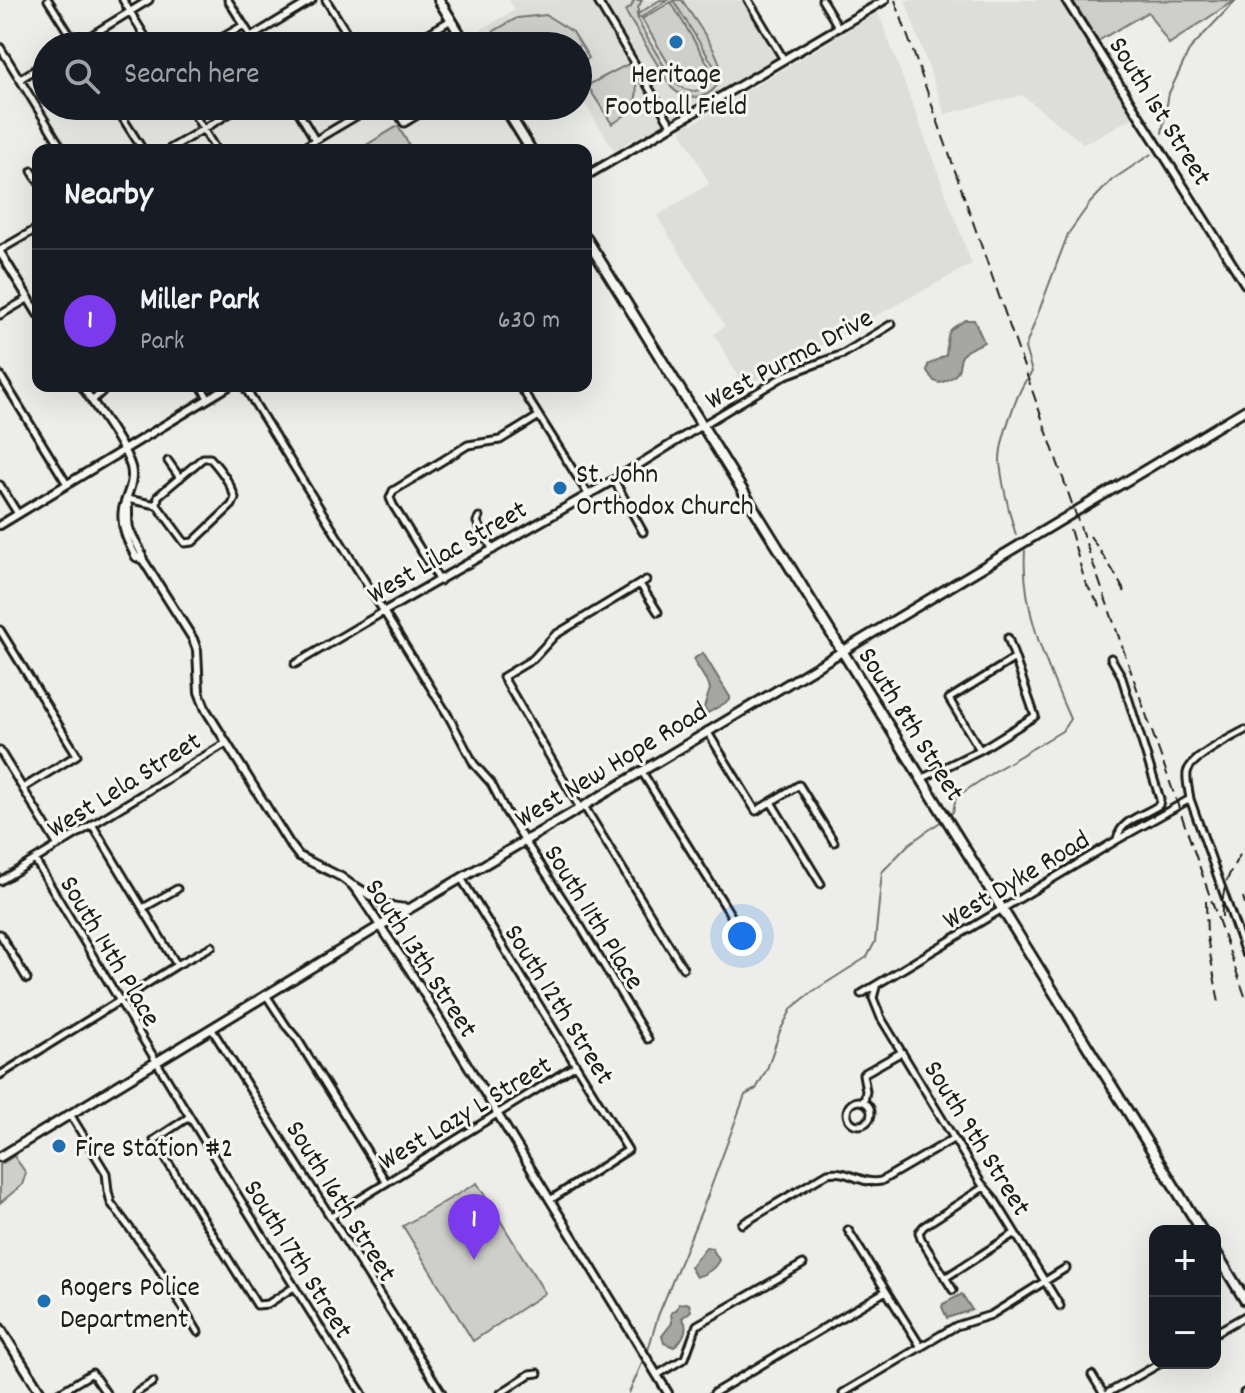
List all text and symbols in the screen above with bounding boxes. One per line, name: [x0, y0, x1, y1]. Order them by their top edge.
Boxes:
street label: South 1st Street: [1096, 30, 1220, 195]
search box: [32, 32, 592, 120]
marker: Heritage Football Field: [667, 33, 685, 51]
icon: search: [60, 54, 104, 98]
text: Search here: [124, 55, 260, 98]
place label: Heritage Football Field: [605, 57, 747, 129]
text: Nearby: [64, 172, 153, 221]
text: Miller Park: [140, 281, 260, 324]
street label: West Purma Drive: [699, 300, 881, 422]
text: 1: [87, 303, 93, 340]
text: 630 m: [498, 303, 560, 340]
text: Park: [140, 324, 184, 361]
place label: St. John Orthodox Church: [576, 457, 754, 529]
marker: St. John Orthodox Church: [551, 479, 569, 497]
street label: West Lilac Street: [361, 492, 536, 616]
street label: South 8th Street: [845, 641, 972, 811]
street label: West New Hope Road: [509, 694, 716, 841]
street label: West Lela Street: [41, 724, 210, 851]
street label: West Dyke Road: [936, 823, 1099, 942]
street label: South 11th Place: [531, 838, 652, 999]
street label: South 14th Place: [47, 869, 169, 1036]
street label: South 13th Street: [352, 872, 485, 1047]
your location: [722, 916, 762, 956]
street label: South 12th Street: [491, 918, 622, 1094]
street label: West Lazy L Street: [372, 1048, 561, 1183]
street label: South 9th Street: [911, 1054, 1039, 1225]
street label: South 16th Street: [273, 1114, 404, 1291]
place label: Fire Station #2: [75, 1131, 233, 1171]
marker: Fire Station #2: [50, 1137, 68, 1155]
street label: South 17th Street: [231, 1173, 361, 1348]
pin: 1: [448, 1194, 500, 1260]
map controls: [1149, 1225, 1221, 1369]
button: +: [1149, 1225, 1221, 1297]
place label: Rogers Police Department: [60, 1270, 200, 1342]
marker: Rogers Police Department: [35, 1292, 53, 1310]
button: −: [1149, 1297, 1221, 1369]

